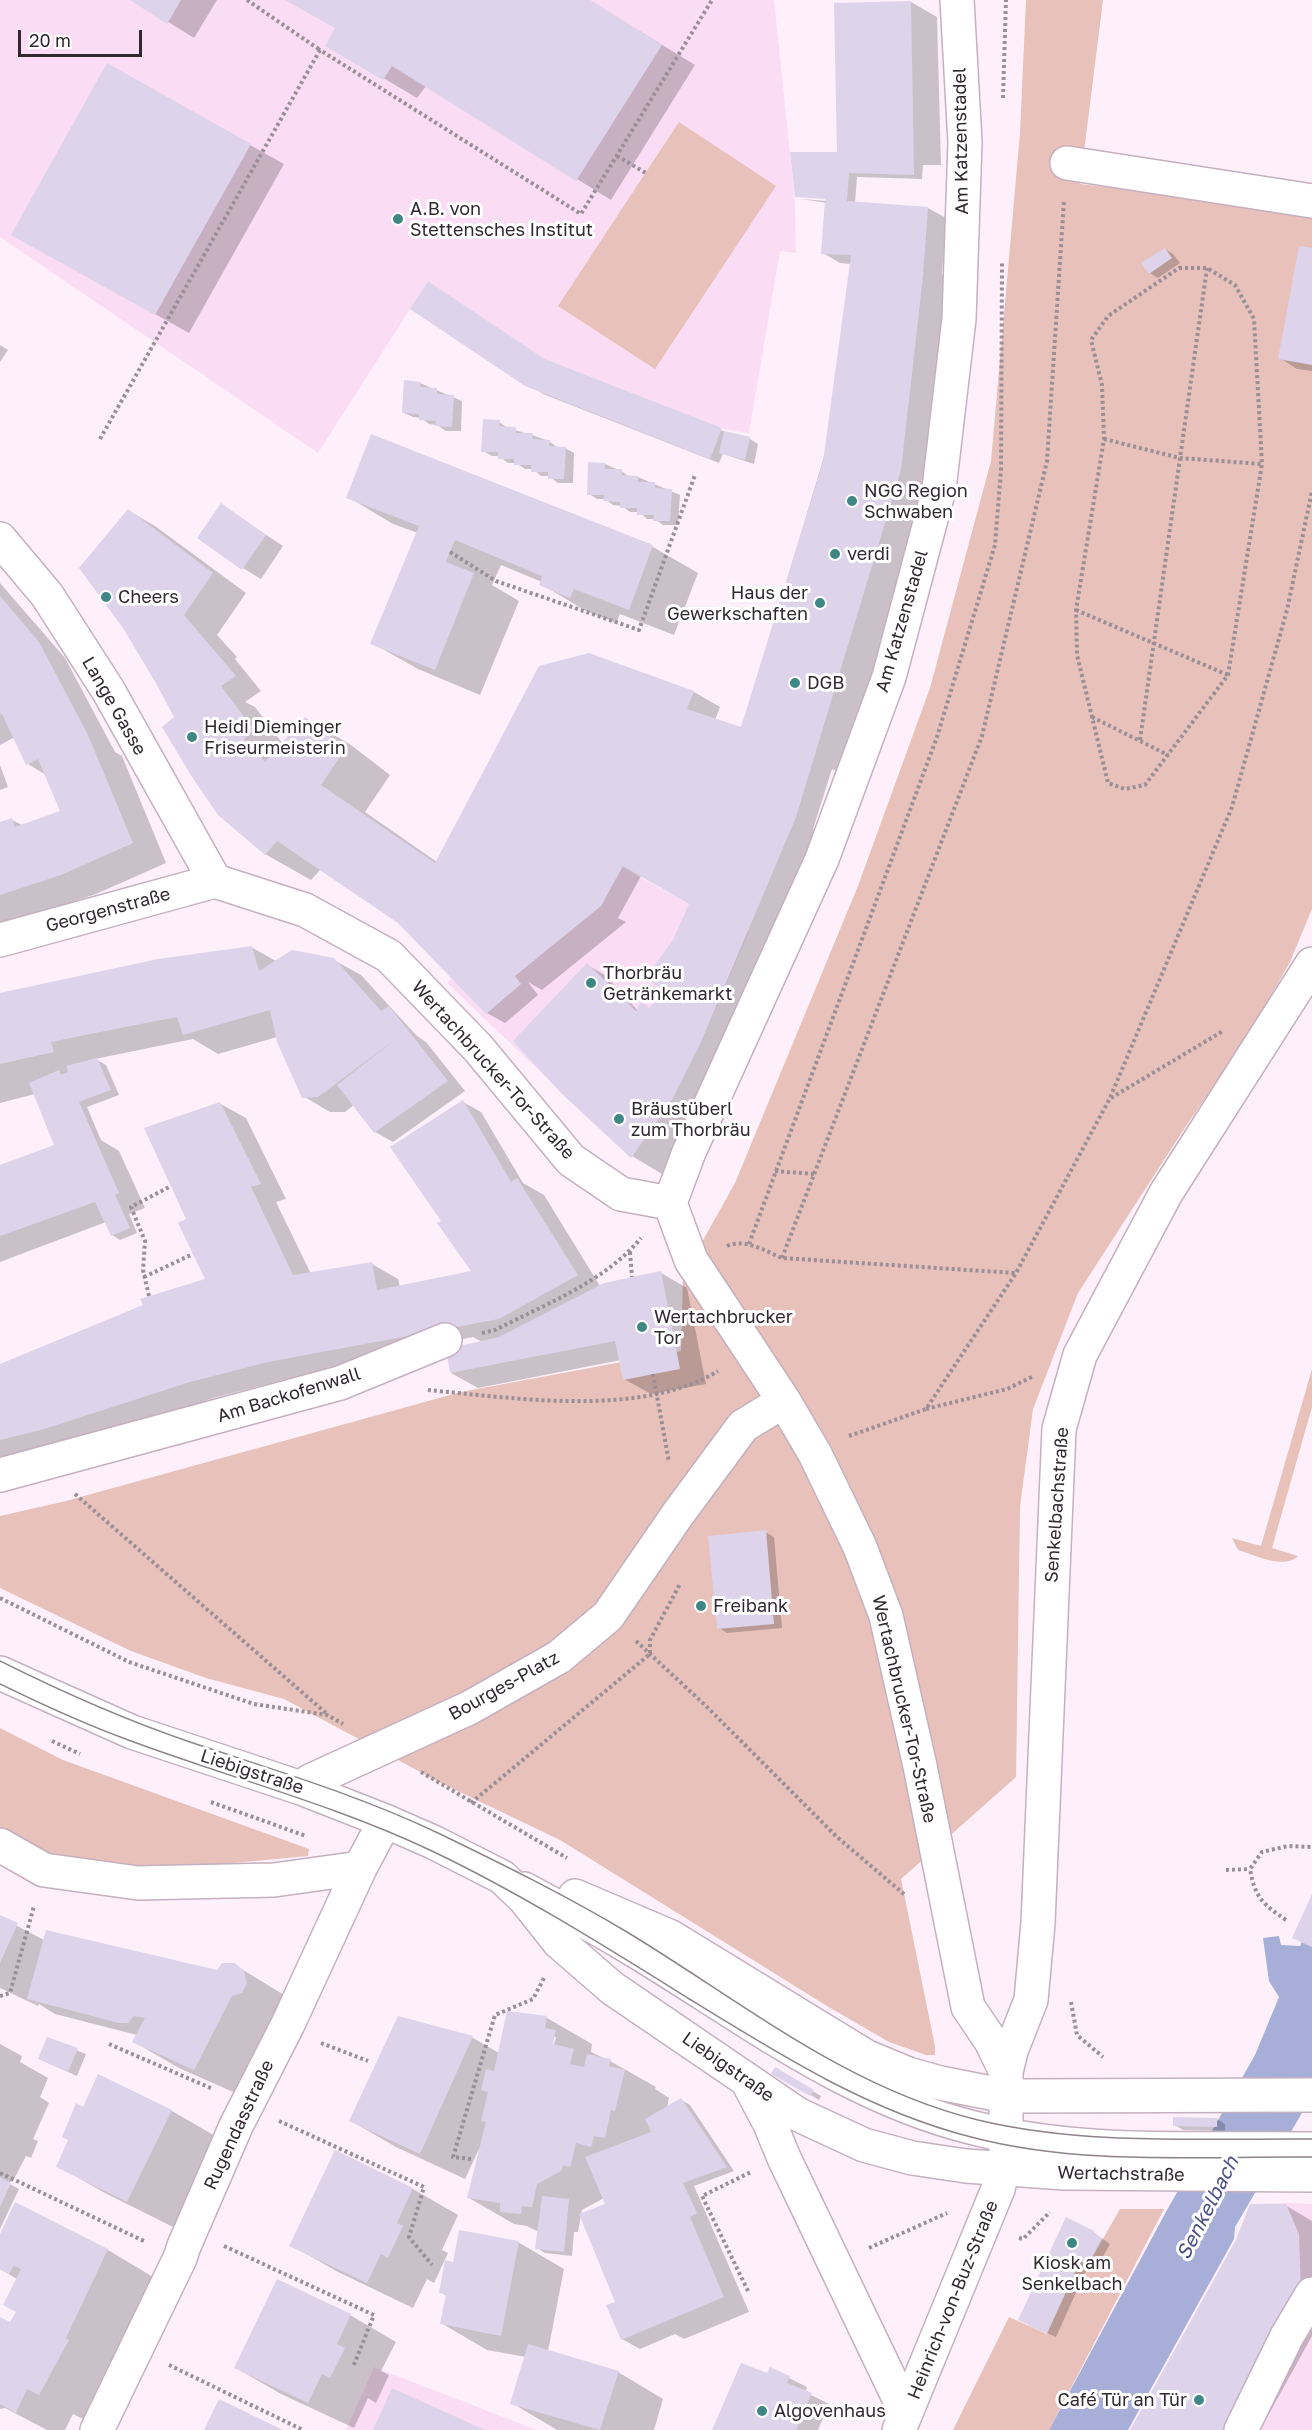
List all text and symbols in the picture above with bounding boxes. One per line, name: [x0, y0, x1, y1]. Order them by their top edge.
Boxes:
scale bar: [21, 18, 146, 56]
text: 20 m: [29, 29, 71, 51]
street label: Am Katzenstadel: [949, 67, 973, 215]
place label: A.B. von Stettensches Institut: [410, 198, 593, 240]
marker: A.B. von Stettensches Institut: [391, 212, 405, 226]
place label: NGG Region Schwaben: [864, 480, 968, 522]
marker: NGG Region Schwaben: [845, 494, 859, 508]
place label: verdi: [847, 543, 890, 565]
marker: verdi: [828, 547, 842, 561]
street label: Am Katzenstadel: [871, 547, 933, 695]
place label: Haus der Gewerkschaften: [667, 582, 808, 624]
place label: Cheers: [118, 586, 179, 608]
marker: Cheers: [99, 590, 113, 604]
marker: Haus der Gewerkschaften: [813, 596, 827, 610]
street label: Lange Gasse: [77, 653, 151, 759]
place label: DGB: [807, 672, 844, 694]
marker: DGB: [788, 676, 802, 690]
place label: Heidi Dieminger Friseurmeisterin: [204, 716, 346, 758]
marker: Heidi Dieminger Friseurmeisterin: [185, 730, 199, 744]
street label: Georgenstraße: [43, 883, 173, 937]
place label: Thorbräu Getränkemarkt: [603, 962, 733, 1004]
street label: Wertachbrucker-Tor-Straße: [407, 976, 579, 1164]
marker: Thorbräu Getränkemarkt: [584, 976, 598, 990]
place label: Bräustüberl zum Thorbräu: [631, 1098, 751, 1140]
marker: Bräustüberl zum Thorbräu: [612, 1112, 626, 1126]
place label: Wertachbrucker Tor: [654, 1306, 793, 1348]
marker: Wertachbrucker Tor: [635, 1320, 649, 1334]
street label: Am Backofenwall: [215, 1363, 363, 1427]
street label: Senkelbachstraße: [1041, 1427, 1073, 1583]
street label: Wertachbrucker-Tor-Straße: [867, 1593, 941, 1825]
place label: Freibank: [713, 1595, 788, 1617]
marker: Freibank: [694, 1599, 708, 1613]
street label: Bourges-Platz: [445, 1647, 563, 1725]
street label: Liebigstraße: [198, 1745, 306, 1799]
street label: Liebigstraße: [678, 2027, 778, 2107]
street label: Rugendasstraße: [199, 2057, 279, 2193]
water label: Senkelbach: [1172, 2152, 1244, 2264]
street label: Wertachstraße: [1057, 2162, 1185, 2186]
street label: Heinrich-von-Buz-Straße: [903, 2197, 1003, 2403]
marker: Kiosk am Senkelbach: [1065, 2236, 1079, 2250]
place label: Kiosk am Senkelbach: [1021, 2252, 1123, 2294]
place label: Café Tür an Tür: [1057, 2389, 1187, 2411]
marker: Café Tür an Tür: [1192, 2393, 1206, 2407]
place label: Algovenhaus: [774, 2400, 886, 2422]
marker: Algovenhaus: [755, 2404, 769, 2418]

